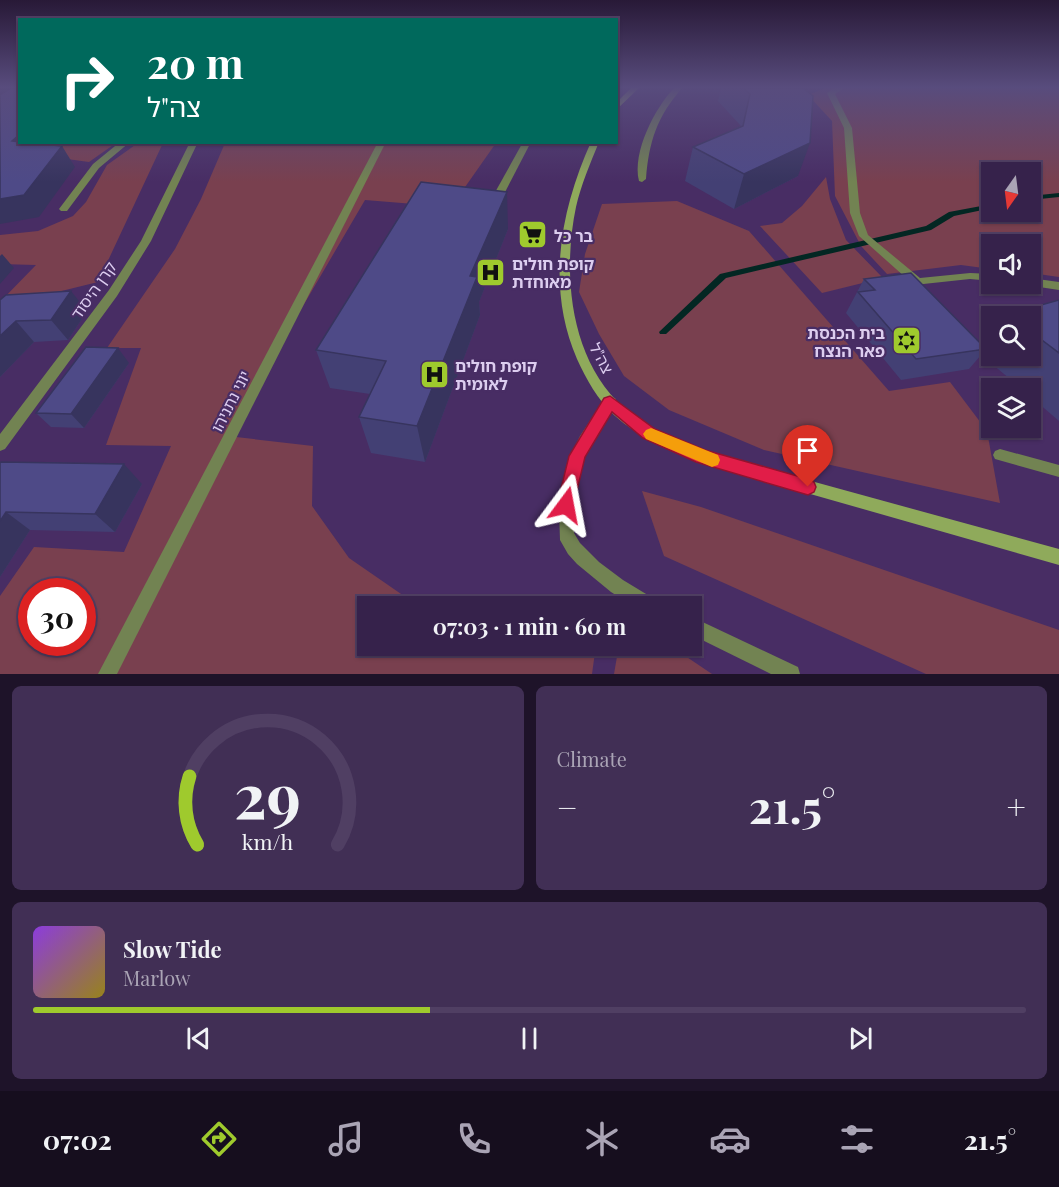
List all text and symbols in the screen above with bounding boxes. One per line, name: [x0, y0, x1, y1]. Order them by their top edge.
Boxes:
text: 20 m: [147, 34, 244, 90]
icon: right: [48, 42, 126, 120]
text: צה"ל: [147, 88, 201, 124]
north arrow: [981, 162, 1041, 222]
map controls: [981, 162, 1041, 438]
supermarket icon: בר כל: [517, 219, 549, 251]
place label: בר כל: [554, 225, 594, 246]
button: sound: [981, 234, 1041, 294]
place label: קופת חולים מאוחדת: [512, 253, 595, 292]
hospital icon: קופת חולים מאוחדת: [475, 256, 507, 288]
street label: קרן היסוד: [65, 257, 121, 323]
button: search: [981, 306, 1041, 366]
place label: בית הכנסת פאר הנצח: [807, 322, 885, 361]
synagogue icon: בית הכנסת פאר הנצח: [890, 325, 922, 357]
street label: צה"ל: [585, 339, 619, 377]
place label: קופת חולים לאומית: [455, 355, 538, 394]
hospital icon: קופת חולים לאומית: [418, 358, 450, 390]
street label: יוני נתניהו: [206, 367, 254, 435]
button: layers: [981, 378, 1041, 438]
pin: [782, 425, 833, 487]
icon: arrive: [791, 434, 824, 467]
position arrow: [534, 473, 598, 537]
speed limit sign: 30: [18, 578, 96, 656]
text: 07:03 · 1 min · 60 m: [433, 611, 626, 641]
text: Climate: [557, 745, 627, 772]
text: 29: [234, 751, 301, 835]
text: 21.5°: [749, 775, 836, 835]
text: −: [557, 784, 578, 828]
text: +: [1007, 784, 1026, 828]
text: km/h: [242, 827, 294, 855]
text: Slow Tide: [123, 934, 222, 964]
text: Marlow: [123, 964, 191, 991]
icon: previous: [182, 1022, 215, 1055]
icon: pause: [513, 1022, 546, 1055]
icon: next: [844, 1022, 877, 1055]
icon: directions: [198, 1118, 240, 1160]
icon: music: [325, 1118, 367, 1160]
icon: phone: [453, 1118, 495, 1160]
icon: climate: [581, 1118, 623, 1160]
icon: car: [709, 1118, 751, 1160]
icon: filters: [836, 1118, 878, 1160]
text: 07:02: [43, 1121, 112, 1157]
text: 21.5°: [964, 1121, 1016, 1157]

